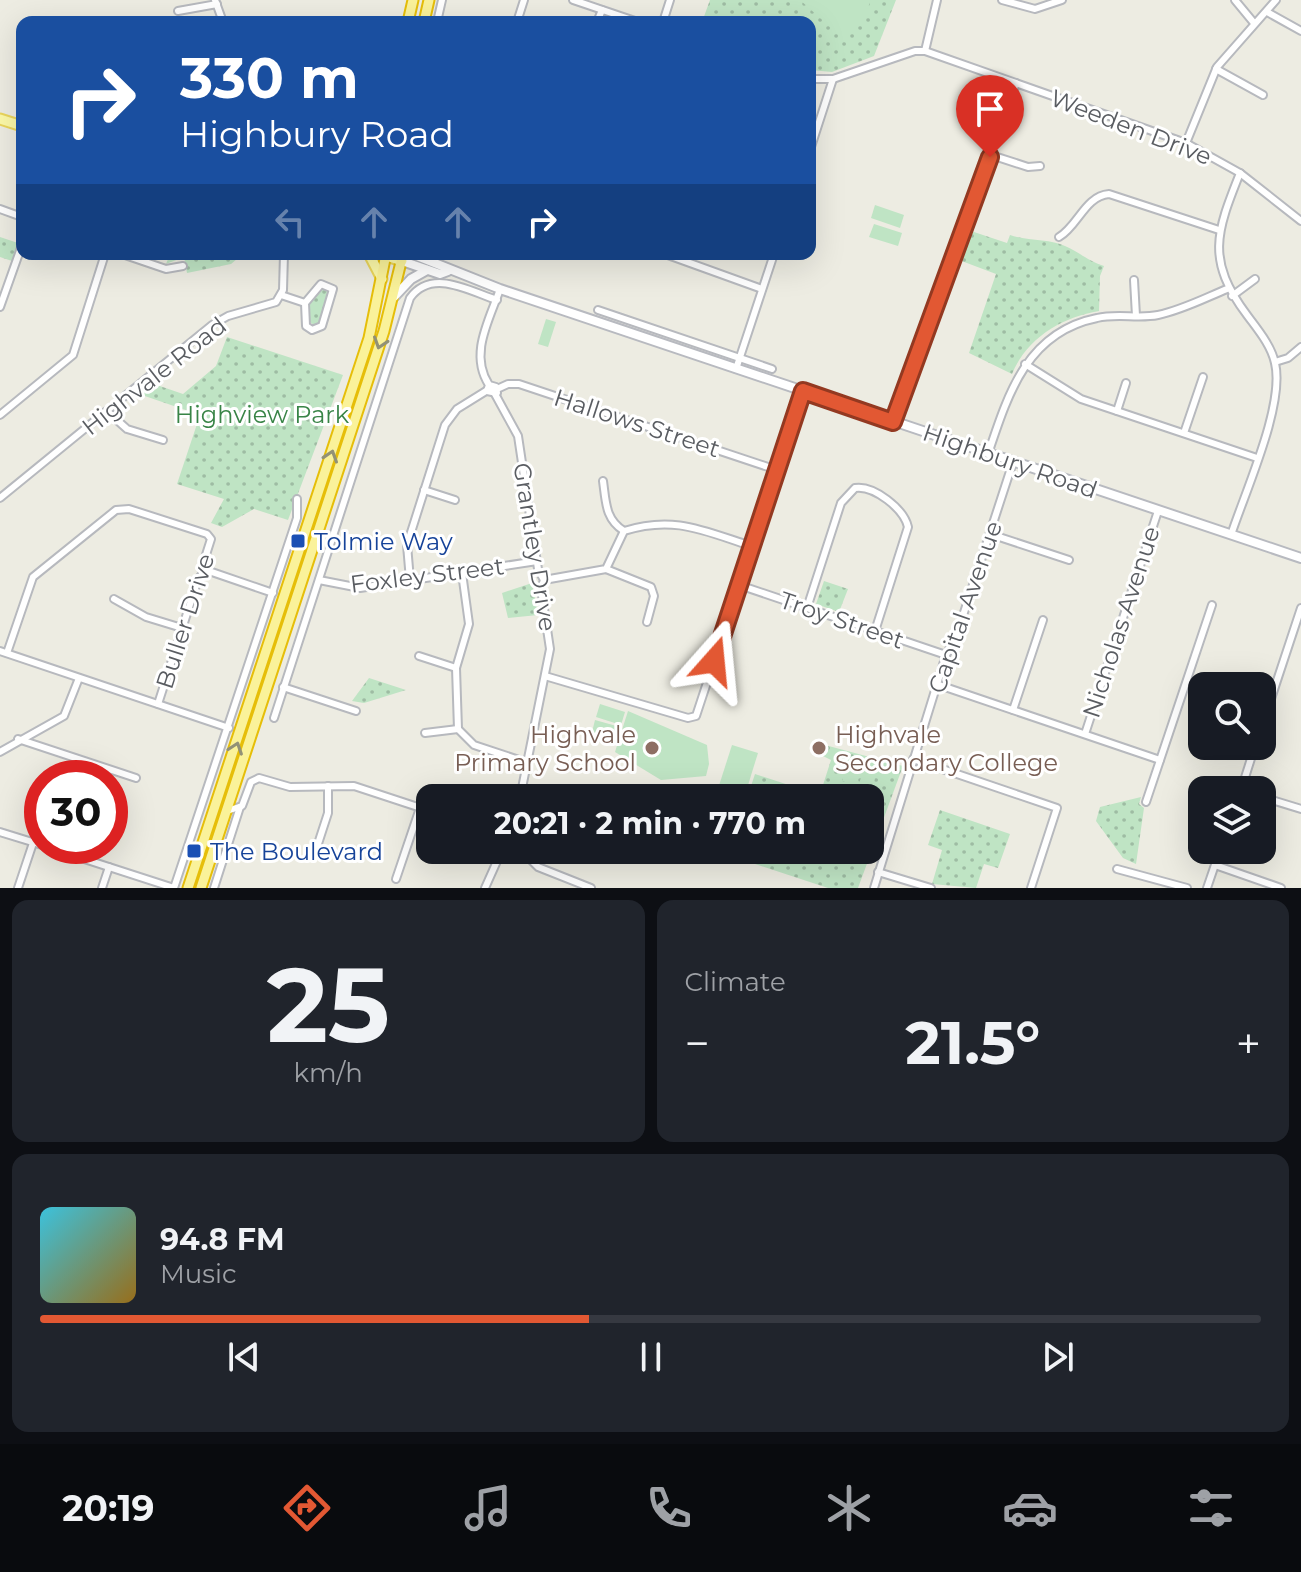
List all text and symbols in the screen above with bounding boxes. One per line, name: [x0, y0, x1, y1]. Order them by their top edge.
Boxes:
text: 330 m: [180, 44, 359, 112]
icon: right: [48, 48, 152, 152]
pin: [956, 75, 1024, 157]
street label: Weeden Drive: [1046, 83, 1216, 171]
icon: arrive: [968, 87, 1012, 131]
text: Highbury Road: [180, 112, 454, 156]
icon: left: [268, 200, 312, 244]
icon: ahead: [352, 200, 396, 244]
icon: ahead: [436, 200, 480, 244]
icon: right: [520, 200, 564, 244]
street label: Highvale Road: [76, 311, 232, 441]
one-way arrow: [374, 336, 390, 350]
street label: Hallows Street: [550, 383, 724, 464]
park label: Highview Park: [175, 400, 350, 429]
street label: Highbury Road: [919, 418, 1101, 504]
one-way arrow: [322, 450, 338, 464]
street label: Grantley Drive: [507, 461, 563, 633]
street label: Capital Avenue: [922, 517, 1008, 697]
street label: Nicholas Avenue: [1076, 523, 1166, 721]
place label: Tolmie Way: [314, 527, 453, 556]
marker: Tolmie Way: [289, 532, 307, 550]
street label: Buller Drive: [150, 550, 220, 692]
street label: Foxley Street: [348, 551, 506, 599]
street label: Troy Street: [776, 585, 908, 655]
position arrow: [672, 619, 756, 703]
map controls: [1188, 672, 1276, 864]
button: search: [1188, 672, 1276, 760]
place label: Highvale Primary School: [454, 720, 636, 777]
place label: Highvale Secondary College: [835, 720, 1058, 777]
marker: Highvale Primary School: [643, 739, 661, 757]
marker: Highvale Secondary College: [810, 739, 828, 757]
one-way arrow: [227, 742, 243, 756]
speed limit sign: 30: [24, 760, 128, 864]
button: layers: [1188, 776, 1276, 864]
text: 20:21 · 2 min · 770 m: [494, 805, 806, 842]
place label: The Boulevard: [210, 837, 383, 866]
marker: The Boulevard: [185, 842, 203, 860]
text: 25: [267, 941, 390, 1068]
text: Climate: [685, 966, 786, 998]
text: 21.5°: [905, 1006, 1040, 1079]
text: −: [685, 1016, 710, 1070]
text: +: [1236, 1016, 1261, 1070]
text: km/h: [294, 1057, 363, 1089]
text: 94.8 FM: [160, 1221, 285, 1258]
text: Music: [160, 1258, 237, 1290]
icon: previous: [222, 1335, 266, 1379]
icon: pause: [629, 1335, 673, 1379]
icon: next: [1036, 1335, 1080, 1379]
icon: directions: [279, 1480, 335, 1536]
icon: music: [460, 1480, 516, 1536]
icon: phone: [641, 1480, 697, 1536]
icon: climate: [821, 1480, 877, 1536]
icon: car: [1002, 1480, 1058, 1536]
icon: filters: [1183, 1480, 1239, 1536]
text: 20:19: [62, 1486, 155, 1530]

